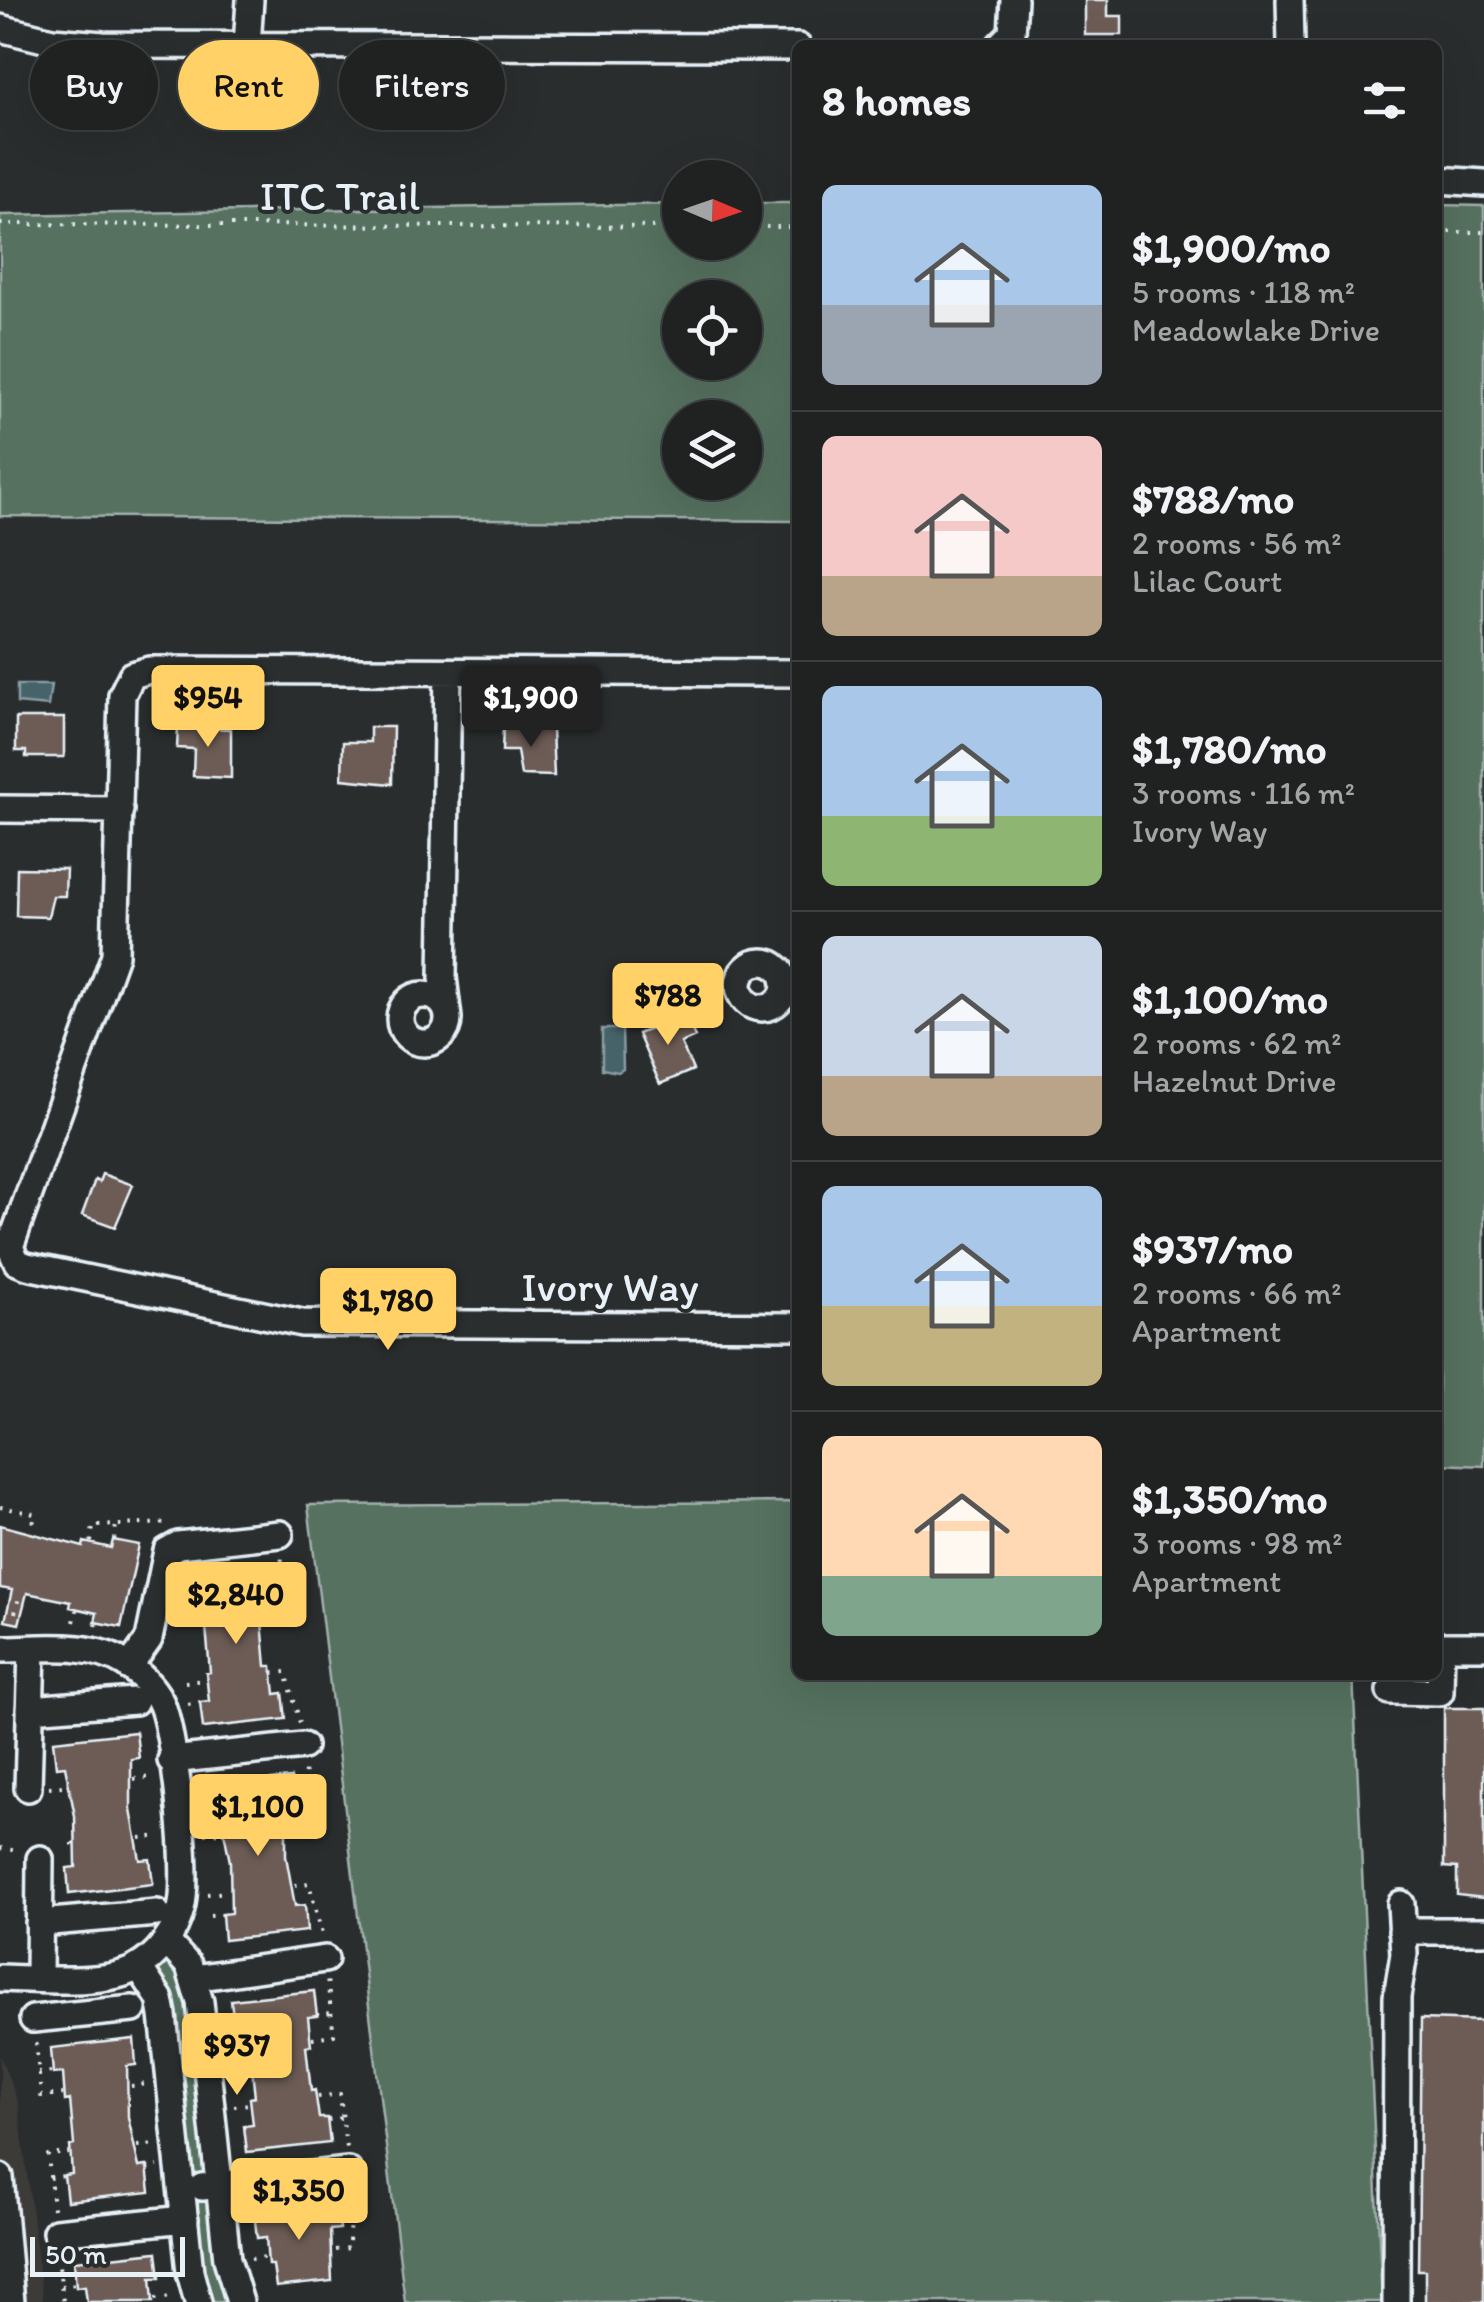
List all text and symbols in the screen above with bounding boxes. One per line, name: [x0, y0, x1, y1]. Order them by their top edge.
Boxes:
chip: Buy: [30, 40, 158, 130]
chip: Rent: [178, 40, 319, 130]
chip: Filters: [339, 40, 505, 130]
icon: filters: [1357, 73, 1412, 128]
text: 8 homes: [822, 75, 971, 126]
north arrow: [662, 160, 762, 260]
map controls: [662, 160, 762, 500]
street label: ITC Trail: [260, 170, 420, 221]
text: $1,900/mo: [1132, 222, 1331, 273]
icon: home: [902, 225, 1022, 345]
text: 5 rooms · 118 m²: [1132, 273, 1355, 311]
button: locate: [662, 280, 762, 380]
text: Meadowlake Drive: [1132, 311, 1380, 349]
button: layers: [662, 400, 762, 500]
text: $788/mo: [1132, 473, 1294, 524]
icon: home: [902, 476, 1022, 596]
text: 2 rooms · 56 m²: [1132, 524, 1341, 562]
text: Lilac Court: [1132, 562, 1282, 600]
pin: $954: [149, 665, 267, 750]
pin: $1,900: [450, 665, 612, 750]
text: $954: [174, 678, 243, 716]
text: $1,900: [484, 678, 578, 716]
text: $1,780/mo: [1132, 723, 1327, 774]
icon: home: [902, 726, 1022, 846]
text: 3 rooms · 116 m²: [1132, 774, 1355, 812]
text: Ivory Way: [1132, 812, 1267, 850]
pin: $788: [609, 963, 727, 1048]
text: $1,100/mo: [1132, 973, 1328, 1024]
text: $788: [634, 976, 702, 1014]
icon: home: [902, 976, 1022, 1096]
text: 2 rooms · 62 m²: [1132, 1024, 1341, 1062]
text: Hazelnut Drive: [1132, 1062, 1337, 1100]
text: $937/mo: [1132, 1223, 1293, 1274]
icon: home: [902, 1226, 1022, 1346]
street label: Ivory Way: [521, 1261, 699, 1312]
pin: $1,780: [307, 1268, 469, 1353]
text: 2 rooms · 66 m²: [1132, 1274, 1342, 1312]
text: $1,780: [342, 1281, 434, 1319]
text: Apartment: [1132, 1312, 1281, 1350]
text: $1,350/mo: [1132, 1473, 1328, 1524]
icon: home: [902, 1476, 1022, 1596]
text: 3 rooms · 98 m²: [1132, 1524, 1343, 1562]
pin: $2,840: [155, 1562, 317, 1647]
text: Apartment: [1132, 1562, 1281, 1600]
text: $2,840: [187, 1575, 285, 1613]
pin: $1,100: [177, 1774, 339, 1859]
text: $1,100: [212, 1787, 304, 1825]
pin: $937: [178, 2013, 296, 2098]
text: $937: [204, 2026, 270, 2064]
pin: $1,350: [218, 2158, 380, 2243]
text: $1,350: [253, 2171, 345, 2209]
scale bar: [30, 2232, 185, 2276]
text: 50 m: [45, 2237, 107, 2271]

